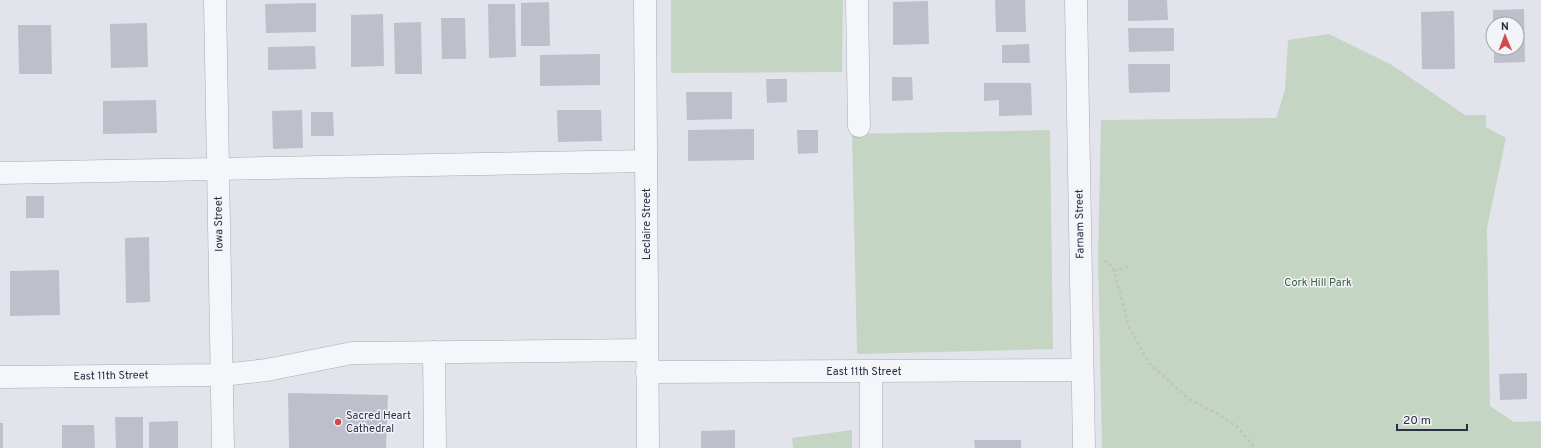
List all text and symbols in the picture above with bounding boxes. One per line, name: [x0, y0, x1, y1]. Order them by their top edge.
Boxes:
north arrow: [1485, 16, 1525, 56]
text: N: [1501, 20, 1509, 34]
street label: Leclaire Street: [640, 188, 654, 260]
street label: Farnam Street: [1072, 189, 1088, 259]
street label: Iowa Street: [212, 196, 226, 252]
park label: Cork Hill Park: [1284, 276, 1352, 290]
street label: East 11th Street: [826, 365, 902, 379]
street label: East 11th Street: [73, 368, 149, 384]
scale bar: [1397, 406, 1467, 432]
place label: Sacred Heart Cathedral: [346, 409, 411, 436]
text: 20 m: [1403, 413, 1431, 429]
marker: Sacred Heart Cathedral: [333, 417, 343, 427]

